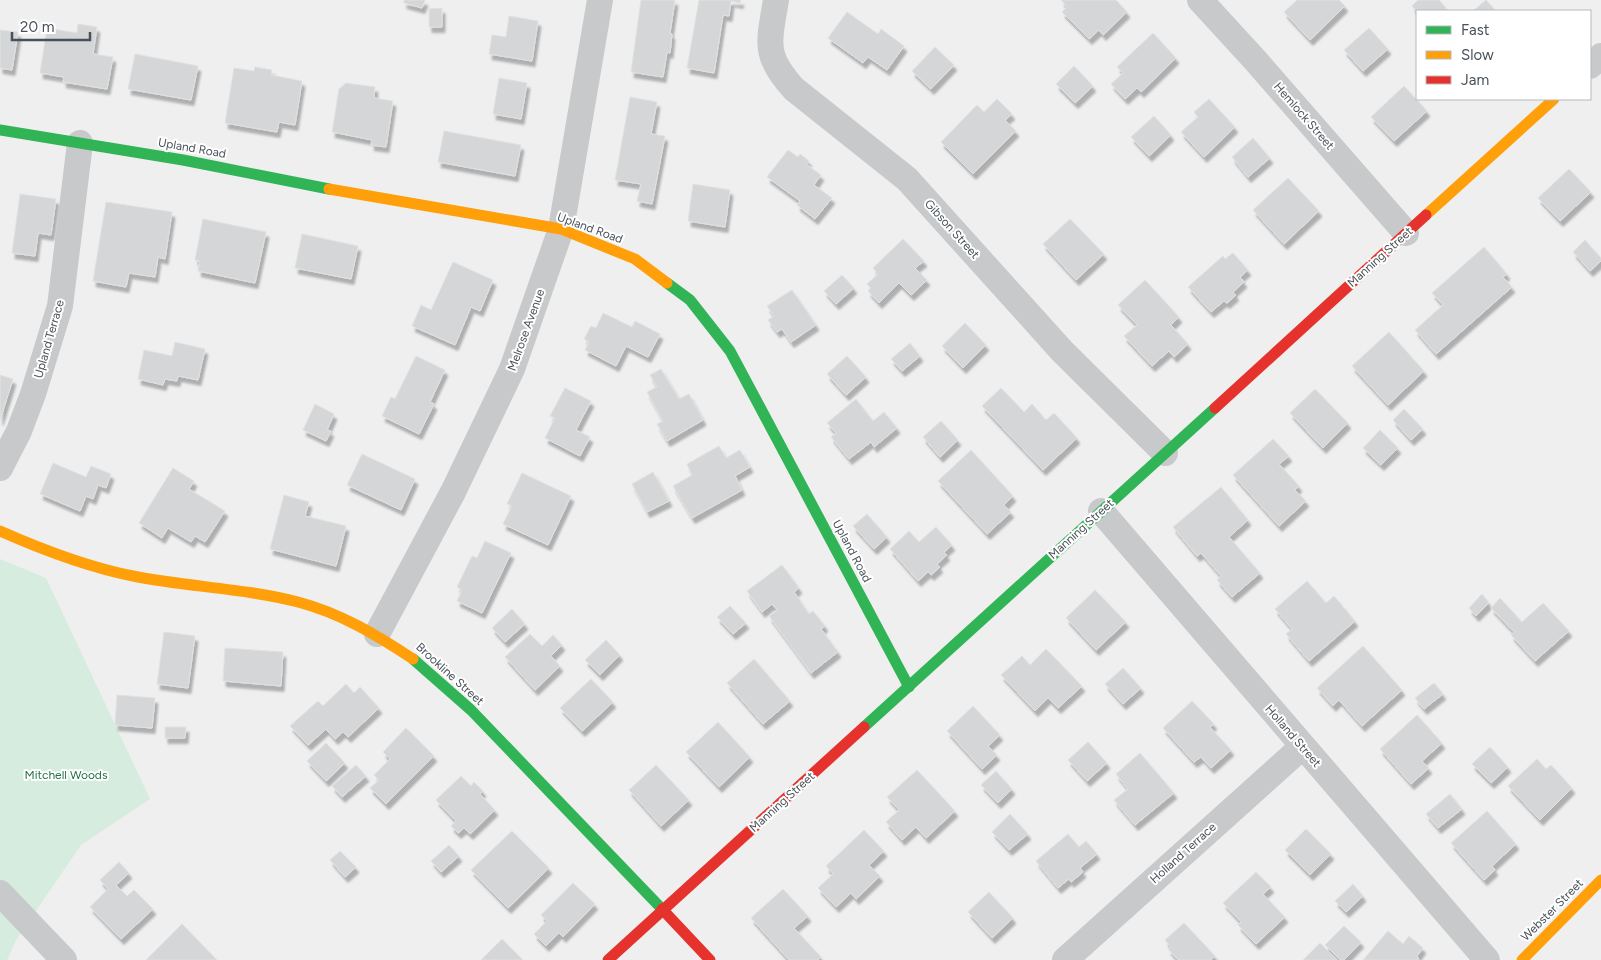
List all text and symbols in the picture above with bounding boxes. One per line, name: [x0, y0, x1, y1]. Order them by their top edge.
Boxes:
scale bar: [12, 10, 90, 42]
legend: [1416, 10, 1591, 100]
text: 20 m: [20, 18, 54, 36]
text: Fast: [1461, 21, 1490, 39]
text: Slow: [1461, 46, 1494, 64]
text: Jam: [1461, 71, 1489, 89]
street label: Hemlock Street: [1271, 80, 1337, 153]
street label: Upland Road: [157, 135, 227, 161]
street label: Gibson Street: [922, 197, 983, 262]
street label: Upland Road: [555, 210, 625, 246]
street label: Manning Street: [1345, 224, 1416, 290]
street label: Melrose Avenue: [505, 287, 547, 373]
street label: Upland Terrace: [31, 298, 67, 380]
street label: Manning Street: [1046, 496, 1117, 562]
street label: Upland Road: [830, 517, 874, 585]
street label: Brookline Street: [413, 640, 487, 708]
street label: Holland Street: [1262, 702, 1324, 770]
park label: Mitchell Woods: [24, 768, 108, 782]
street label: Manning Street: [747, 769, 818, 835]
street label: Holland Terrace: [1147, 819, 1219, 886]
street label: Webster Street: [1518, 876, 1586, 944]

